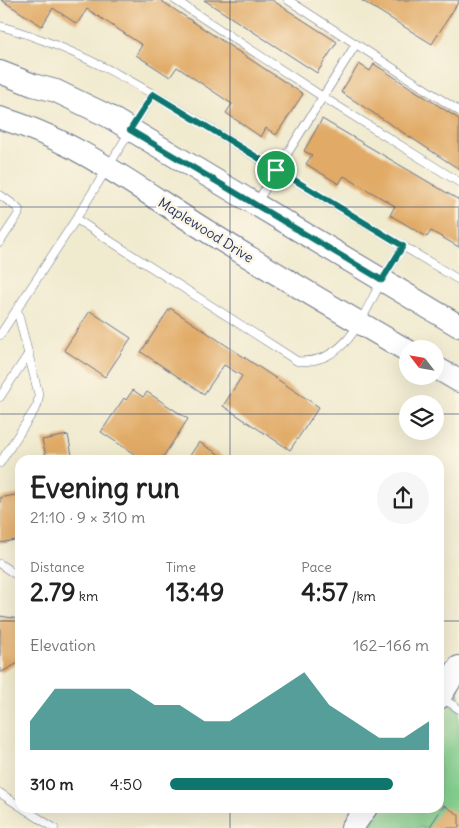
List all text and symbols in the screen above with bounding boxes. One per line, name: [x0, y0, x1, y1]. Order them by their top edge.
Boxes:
pin: [255, 149, 297, 191]
icon: arrive: [262, 156, 290, 184]
street label: Maplewood Drive: [155, 193, 257, 267]
north arrow: [399, 340, 444, 385]
map controls: [399, 340, 444, 440]
button: layers: [399, 395, 444, 440]
text: Evening run: [30, 470, 180, 506]
button: share: [377, 472, 429, 524]
text: 21:10 · 9 × 310 m: [30, 507, 145, 527]
text: Distance: [30, 558, 85, 576]
text: Time: [166, 558, 196, 576]
text: Pace: [301, 558, 332, 576]
text: 2.79: [30, 576, 76, 608]
text: 13:49: [166, 576, 224, 608]
text: 4:57: [301, 576, 348, 608]
text: km: [76, 587, 98, 605]
text: /km: [348, 587, 376, 605]
text: Elevation: [30, 635, 96, 655]
text: 162–166 m: [353, 635, 429, 655]
text: 310 m: [30, 774, 74, 794]
text: 4:50: [110, 774, 143, 794]

